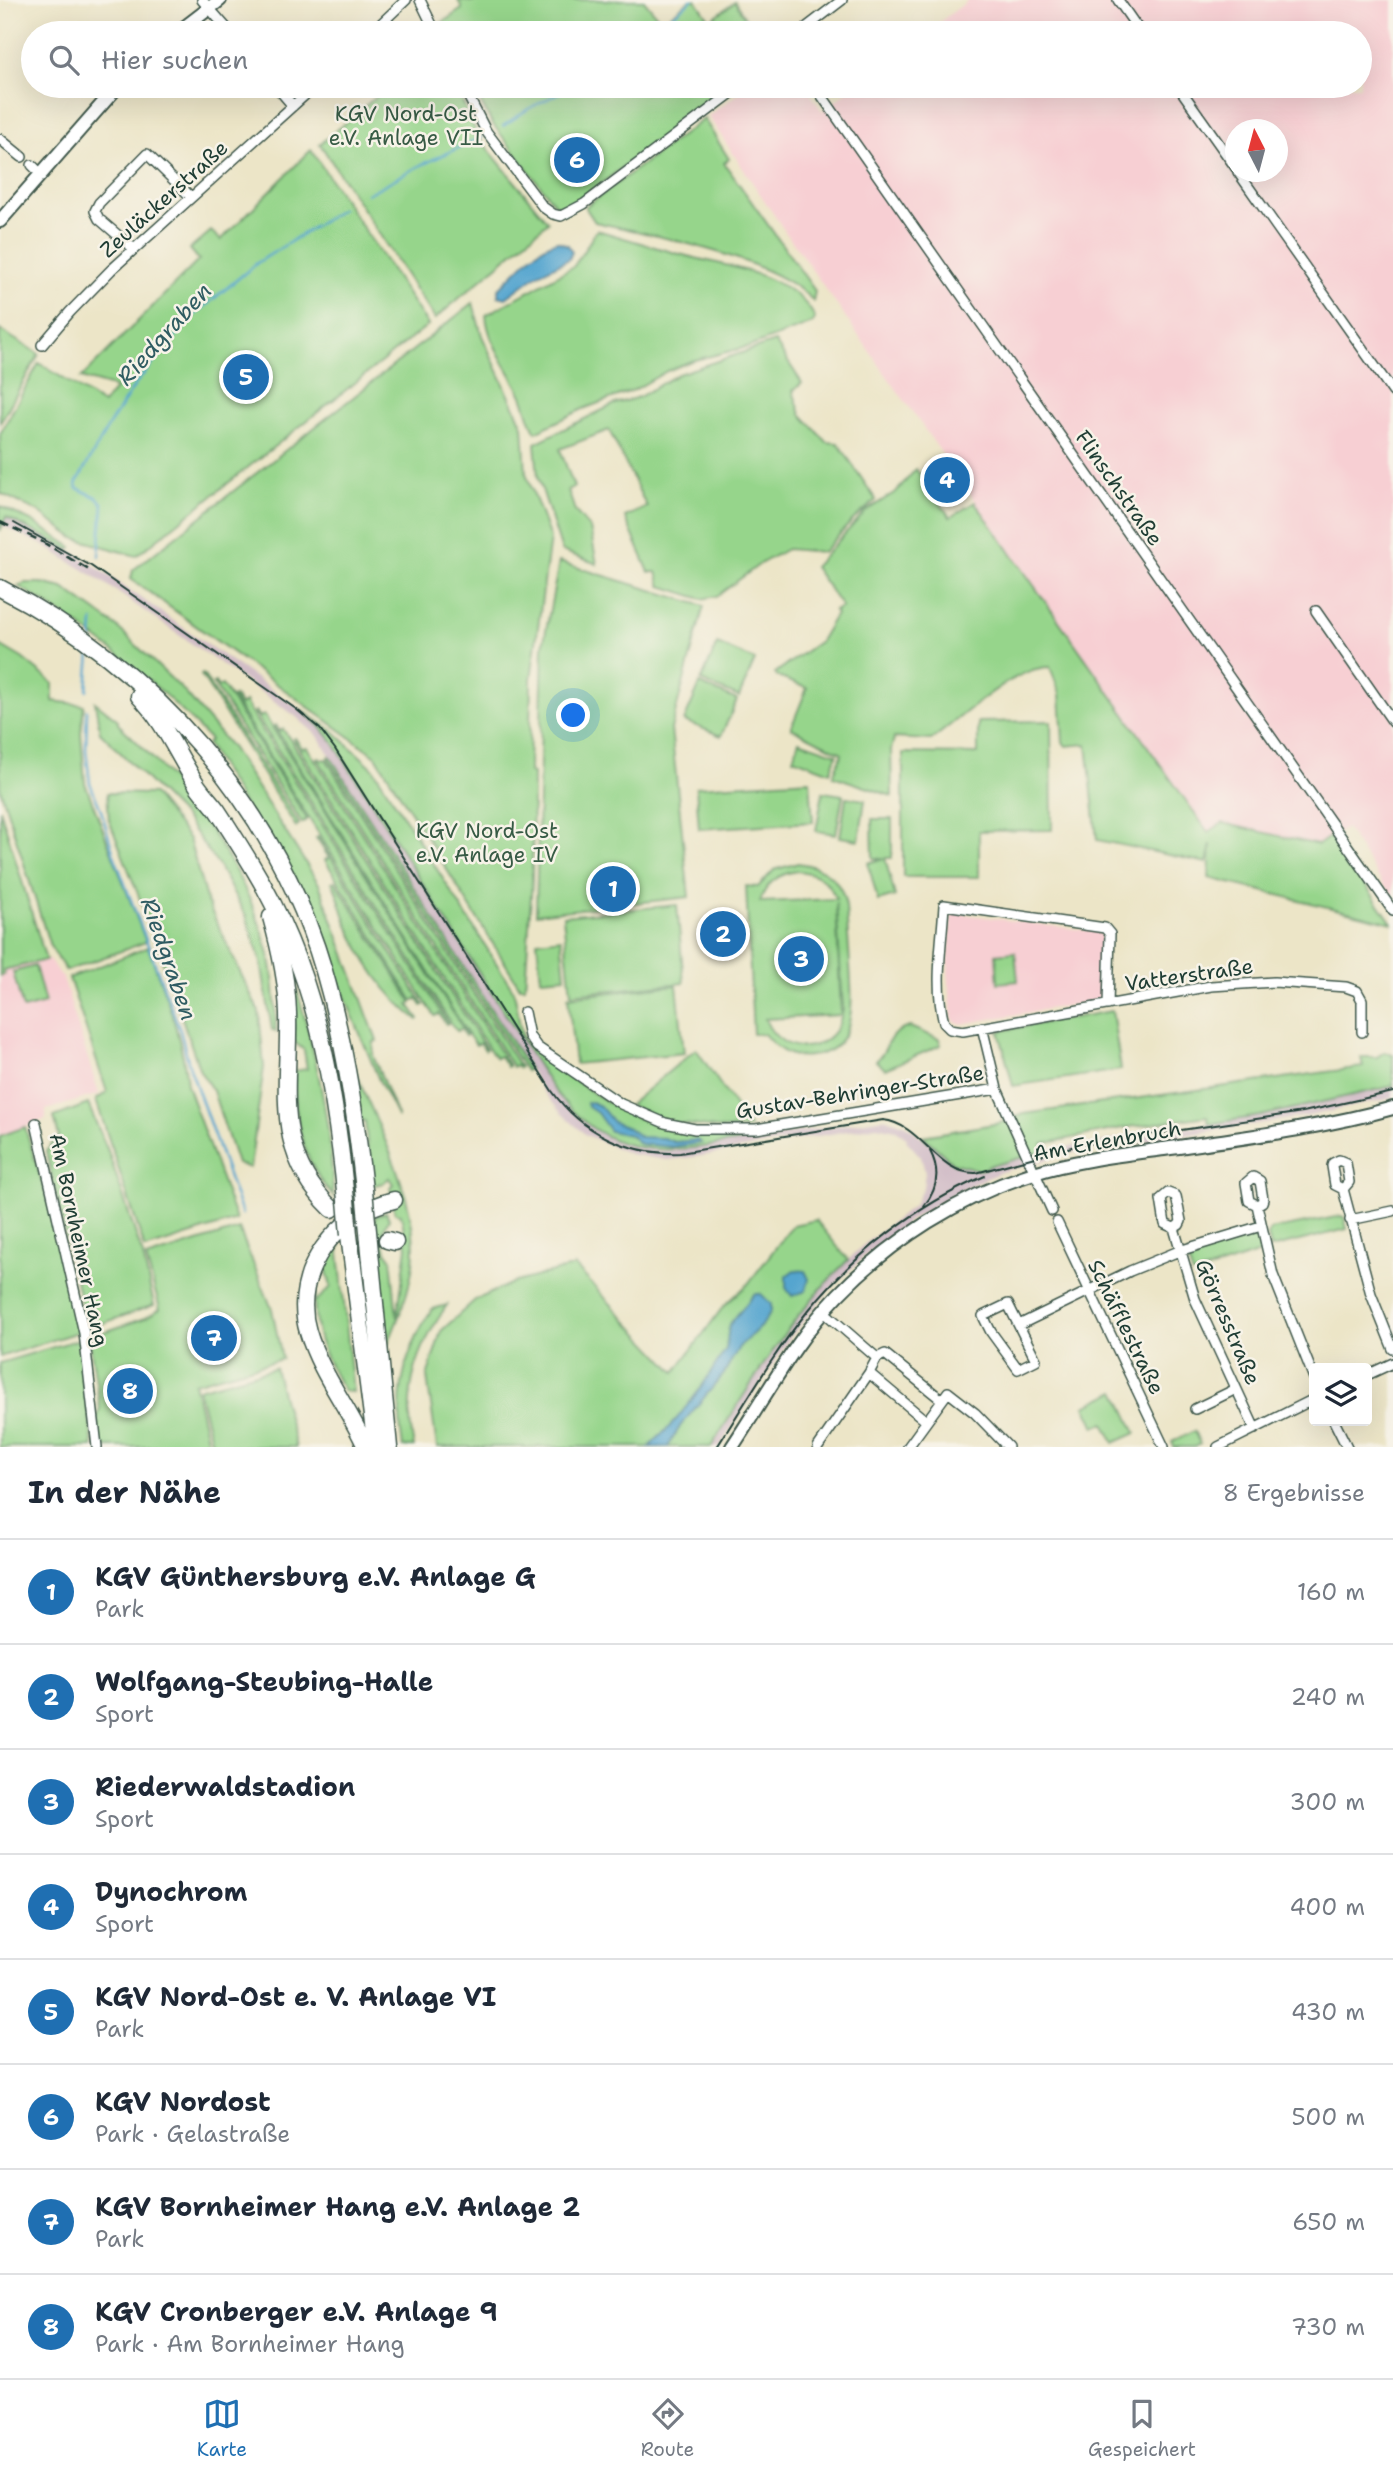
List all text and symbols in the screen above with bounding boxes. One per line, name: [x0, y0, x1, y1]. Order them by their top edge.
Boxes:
search box: [21, 21, 1372, 98]
icon: search: [45, 41, 83, 79]
text: Hier suchen: [101, 42, 248, 77]
park label: KGV Nord-Ost e.V. Anlage VII: [329, 100, 483, 152]
north arrow: [1225, 119, 1288, 182]
street label: Zeuläckerstraße: [94, 134, 234, 264]
pin: 6: [554, 134, 600, 186]
water label: Riedgraben: [110, 276, 218, 392]
pin: 5: [223, 351, 269, 403]
street label: Flinschstraße: [1069, 425, 1169, 551]
pin: 4: [924, 454, 970, 506]
your location: [556, 698, 590, 732]
park label: KGV Nord-Ost e.V. Anlage IV: [416, 817, 558, 869]
pin: 1: [590, 863, 636, 915]
water label: Riedgraben: [134, 893, 204, 1025]
pin: 2: [700, 908, 746, 960]
pin: 3: [778, 933, 824, 985]
street label: Vatterstraße: [1123, 952, 1255, 998]
street label: Gustav-Behringer-Straße: [734, 1059, 986, 1125]
street label: Am Erlenbruch: [1031, 1114, 1183, 1168]
street label: Am Bornheimer Hang: [43, 1131, 115, 1349]
street label: Schäfflestraße: [1081, 1255, 1171, 1399]
street label: Görresstraße: [1189, 1255, 1267, 1389]
pin: 7: [191, 1312, 237, 1364]
map controls: [1309, 1363, 1372, 1426]
button: layers: [1309, 1363, 1372, 1426]
pin: 8: [107, 1365, 153, 1417]
text: In der Nähe: [28, 1472, 221, 1513]
text: 8 Ergebnisse: [1223, 1478, 1365, 1508]
text: KGV Günthersburg e.V. Anlage G: [95, 1559, 536, 1594]
text: 1: [46, 1577, 56, 1607]
text: 160 m: [1297, 1577, 1365, 1607]
text: Park: [95, 1594, 144, 1624]
text: Wolfgang-Steubing-Halle: [95, 1664, 433, 1699]
text: 2: [43, 1682, 59, 1712]
text: 240 m: [1291, 1682, 1365, 1712]
text: Sport: [95, 1699, 154, 1729]
text: Riederwaldstadion: [95, 1769, 355, 1804]
text: 3: [43, 1787, 59, 1817]
text: 300 m: [1290, 1787, 1365, 1817]
text: Sport: [95, 1804, 154, 1834]
text: Dynochrom: [95, 1874, 247, 1909]
text: 4: [43, 1892, 59, 1922]
text: 400 m: [1289, 1892, 1365, 1922]
text: Sport: [95, 1909, 154, 1939]
text: KGV Nord-Ost e. V. Anlage VI: [95, 1979, 496, 2014]
text: 5: [44, 1997, 58, 2027]
text: 430 m: [1291, 1997, 1365, 2027]
text: Park: [95, 2014, 144, 2044]
text: KGV Nordost: [95, 2084, 271, 2119]
text: 6: [43, 2102, 59, 2132]
text: 500 m: [1291, 2102, 1365, 2132]
text: Park · Gelastraße: [95, 2119, 290, 2149]
text: KGV Bornheimer Hang e.V. Anlage 2: [95, 2189, 580, 2224]
text: 7: [43, 2207, 59, 2237]
text: 650 m: [1292, 2207, 1365, 2237]
text: Park: [95, 2224, 144, 2254]
text: KGV Cronberger e.V. Anlage 9: [95, 2294, 498, 2329]
text: 8: [43, 2312, 59, 2342]
text: 730 m: [1291, 2312, 1365, 2342]
text: Park · Am Bornheimer Hang: [95, 2329, 405, 2359]
tab: Karte: [197, 2395, 247, 2462]
tab: Route: [641, 2395, 694, 2462]
tab: Gespeichert: [1088, 2395, 1196, 2462]

